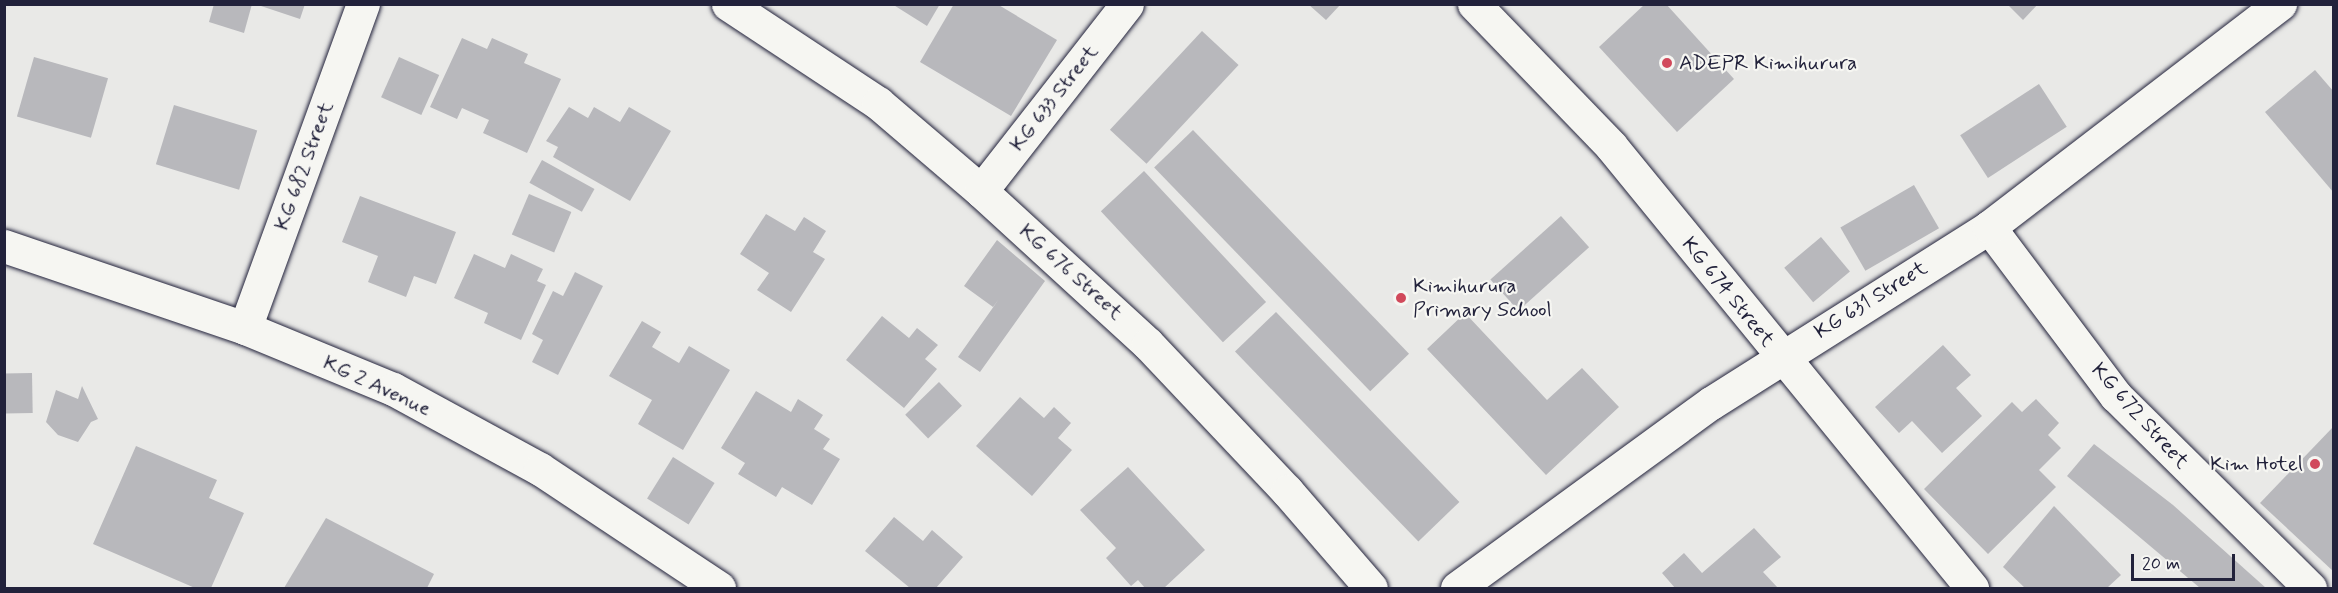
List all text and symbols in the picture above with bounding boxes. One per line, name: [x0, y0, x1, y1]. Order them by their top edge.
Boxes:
street label: KG 633 Street: [1005, 40, 1103, 156]
place label: ADEPR Kimihurura: [1679, 50, 1857, 76]
marker: ADEPR Kimihurura: [1660, 56, 1674, 70]
street label: KG 682 Street: [269, 98, 339, 234]
street label: KG 676 Street: [1014, 219, 1128, 325]
street label: KG 674 Street: [1676, 232, 1780, 352]
street label: KG 631 Street: [1810, 255, 1932, 345]
place label: Kimihurura Primary School: [1413, 273, 1552, 323]
marker: Kimihurura Primary School: [1394, 291, 1408, 305]
street label: KG 2 Avenue: [319, 350, 435, 422]
street label: KG 672 Street: [2086, 358, 2194, 474]
place label: Kim Hotel: [2215, 451, 2303, 477]
marker: Kim Hotel: [2308, 457, 2322, 471]
scale bar: [2134, 542, 2238, 580]
text: 20 m: [2142, 552, 2180, 576]

